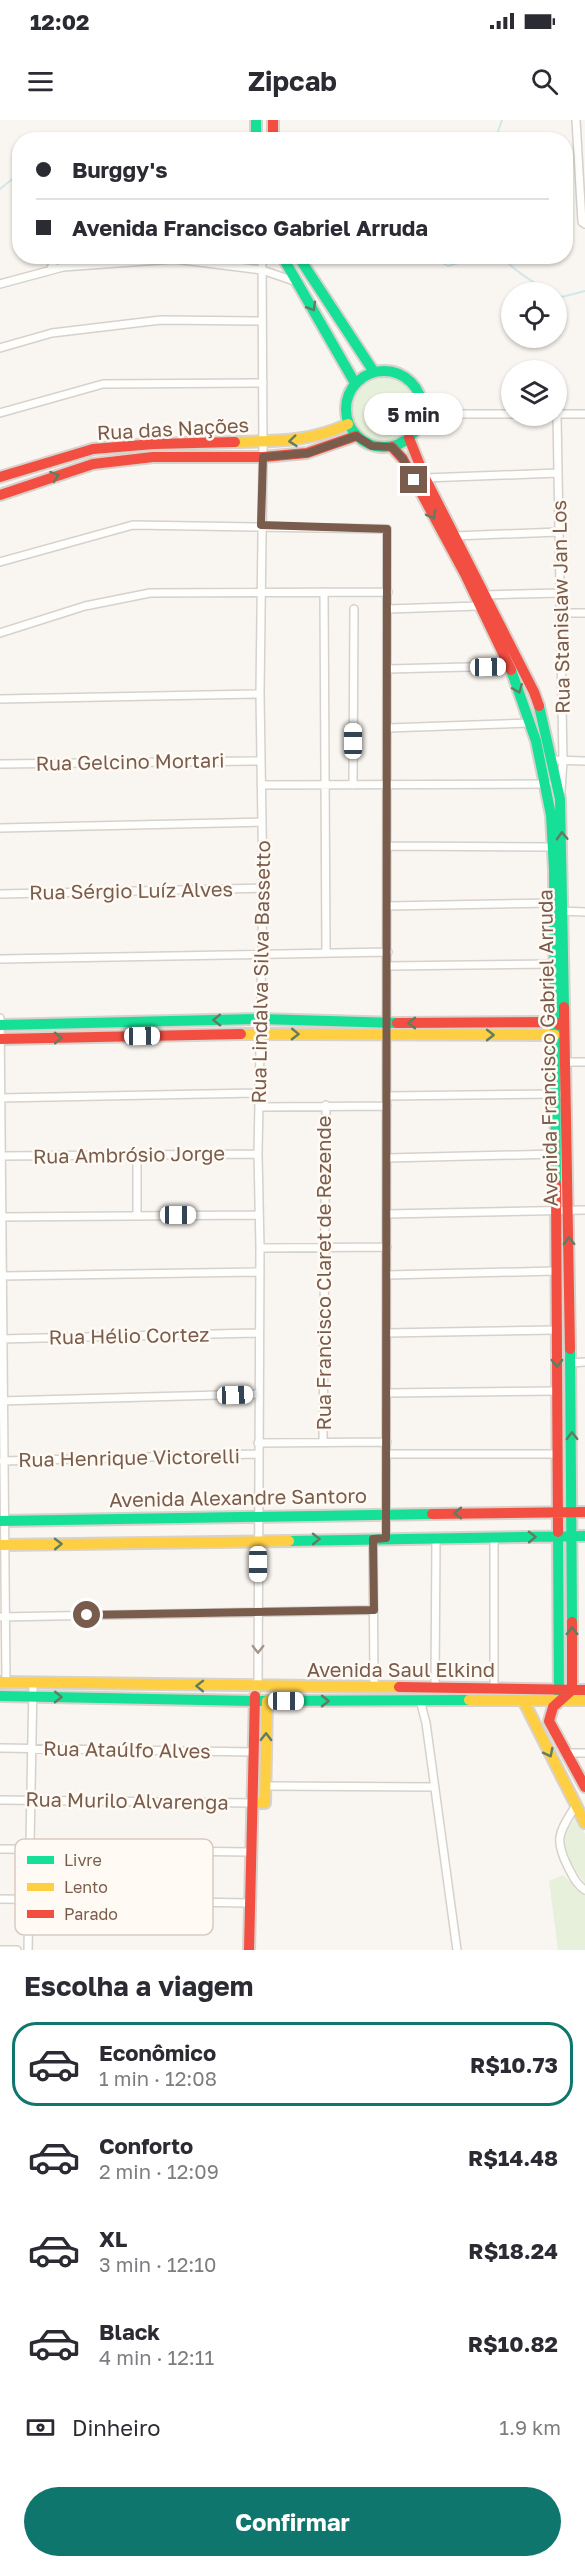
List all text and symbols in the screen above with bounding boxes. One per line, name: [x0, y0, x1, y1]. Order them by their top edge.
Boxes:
text: 12:02: [30, 8, 90, 35]
icon: menu: [24, 65, 57, 98]
text: Zipcab: [248, 65, 337, 97]
icon: search: [528, 65, 561, 98]
text: Burggy's: [72, 156, 167, 183]
text: Avenida Francisco Gabriel Arruda: [72, 214, 428, 241]
map controls: [501, 282, 567, 426]
button: locate: [501, 282, 567, 348]
one-way arrow: [304, 301, 316, 311]
button: layers: [501, 360, 567, 426]
callout: 5 min: [364, 393, 464, 435]
text: 5 min: [387, 402, 440, 426]
street label: Rua das Nações: [96, 412, 250, 444]
one-way arrow: [288, 434, 297, 447]
route end: [400, 466, 427, 493]
one-way arrow: [49, 471, 60, 484]
street label: Rua Stanislaw Jan Los: [546, 500, 574, 714]
one-way arrow: [425, 508, 436, 519]
car: [470, 658, 506, 676]
one-way arrow: [511, 683, 523, 694]
car: [344, 723, 362, 759]
street label: Rua Gelcino Mortari: [35, 747, 225, 775]
one-way arrow: [555, 832, 568, 841]
street label: Rua Lindalva Silva Bassetto: [246, 840, 274, 1104]
street label: Rua Sérgio Luíz Alves: [29, 876, 233, 904]
street label: Avenida Francisco Gabriel Arruda: [532, 889, 562, 1207]
one-way arrow: [213, 1014, 222, 1027]
one-way arrow: [408, 1017, 417, 1029]
car: [124, 1027, 160, 1045]
one-way arrow: [291, 1028, 300, 1041]
one-way arrow: [486, 1029, 495, 1041]
one-way arrow: [54, 1031, 63, 1044]
street label: Rua Francisco Claret de Rezende: [311, 1116, 335, 1430]
street label: Rua Ambrósio Jorge: [33, 1140, 225, 1168]
car: [160, 1206, 196, 1224]
one-way arrow: [563, 1237, 575, 1246]
street label: Rua Hélio Cortez: [48, 1322, 210, 1348]
one-way arrow: [551, 1358, 563, 1367]
car: [217, 1385, 253, 1405]
one-way arrow: [566, 1432, 578, 1441]
street label: Rua Henrique Victorelli: [18, 1443, 240, 1471]
street label: Avenida Alexandre Santoro: [109, 1483, 367, 1511]
one-way arrow: [453, 1507, 462, 1519]
one-way arrow: [528, 1530, 537, 1543]
one-way arrow: [312, 1533, 321, 1546]
one-way arrow: [54, 1537, 63, 1550]
car: [249, 1546, 267, 1582]
route start: [73, 1601, 100, 1628]
one-way arrow: [566, 1627, 579, 1636]
one-way arrow: [252, 1645, 264, 1654]
street label: Avenida Saul Elkind: [307, 1657, 495, 1681]
one-way arrow: [195, 1680, 204, 1692]
one-way arrow: [54, 1691, 63, 1704]
car: [268, 1692, 304, 1710]
one-way arrow: [321, 1694, 330, 1707]
one-way arrow: [260, 1732, 272, 1741]
street label: Rua Ataúlfo Alves: [43, 1736, 211, 1762]
one-way arrow: [542, 1746, 554, 1757]
street label: Rua Murilo Alvarenga: [25, 1786, 229, 1814]
legend: [15, 1839, 213, 1935]
text: Livre: [64, 1850, 102, 1870]
text: Lento: [64, 1877, 108, 1897]
text: Parado: [64, 1904, 118, 1924]
text: Escolha a viagem: [24, 1970, 253, 2002]
icon: car: [27, 2037, 81, 2091]
text: Econômico: [99, 2039, 216, 2066]
text: R$10.73: [470, 2051, 558, 2078]
text: 1 min · 12:08: [99, 2066, 217, 2090]
icon: car: [27, 2130, 81, 2184]
text: Conforto: [99, 2132, 193, 2159]
text: R$14.48: [468, 2144, 558, 2171]
text: 2 min · 12:09: [99, 2159, 219, 2183]
icon: car: [27, 2223, 81, 2277]
text: XL: [99, 2225, 127, 2252]
text: R$18.24: [468, 2237, 558, 2264]
text: 3 min · 12:10: [99, 2252, 216, 2276]
icon: car: [27, 2316, 81, 2370]
text: Black: [99, 2318, 160, 2345]
text: R$10.82: [468, 2330, 558, 2357]
text: 4 min · 12:11: [99, 2345, 214, 2369]
icon: cash: [24, 2411, 57, 2444]
text: Dinheiro: [72, 2414, 161, 2441]
text: 1.9 km: [499, 2415, 561, 2439]
button: Confirmar: [24, 2487, 561, 2556]

